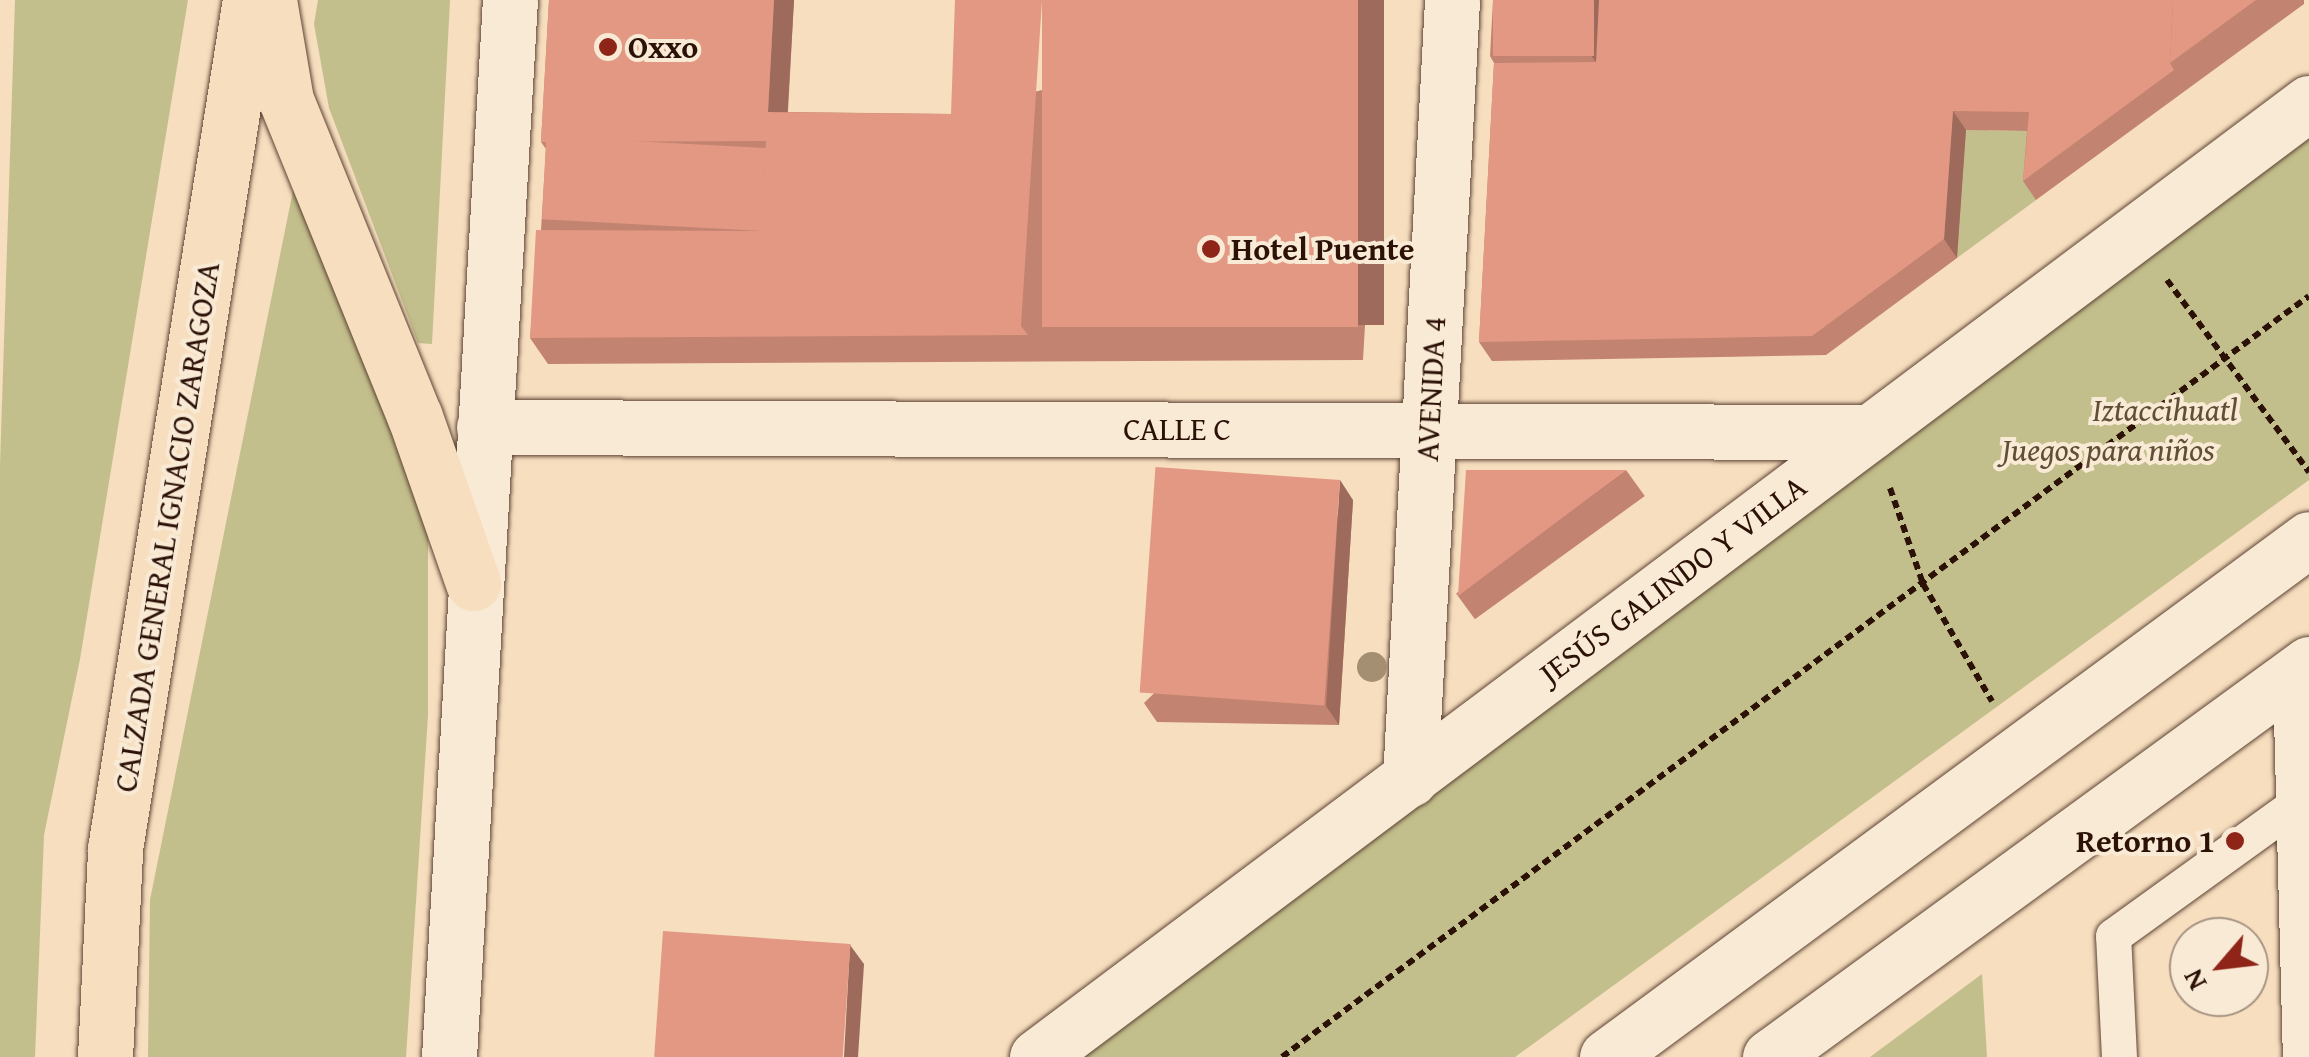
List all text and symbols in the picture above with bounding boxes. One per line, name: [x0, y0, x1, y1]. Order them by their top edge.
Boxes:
place label: Oxxo: [628, 28, 698, 66]
marker: Oxxo: [597, 36, 619, 58]
place label: Hotel Puente: [1231, 230, 1414, 268]
marker: Hotel Puente: [1200, 238, 1222, 260]
street label: CALZADA GENERAL IGNACIO ZARAGOZA: [106, 259, 228, 795]
street label: AVENIDA 4: [1408, 316, 1454, 462]
park label: Iztaccihuatl: [2092, 391, 2238, 429]
street label: CALLE C: [1123, 410, 1231, 448]
park label: Juegos para niños: [2002, 431, 2214, 469]
street label: JESÚS GALINDO Y VILLA: [1532, 467, 1814, 693]
place label: Retorno 1: [2076, 822, 2215, 860]
marker: Retorno 1: [2224, 830, 2246, 852]
north arrow: [2169, 917, 2269, 1017]
text: N: [2171, 962, 2216, 998]

